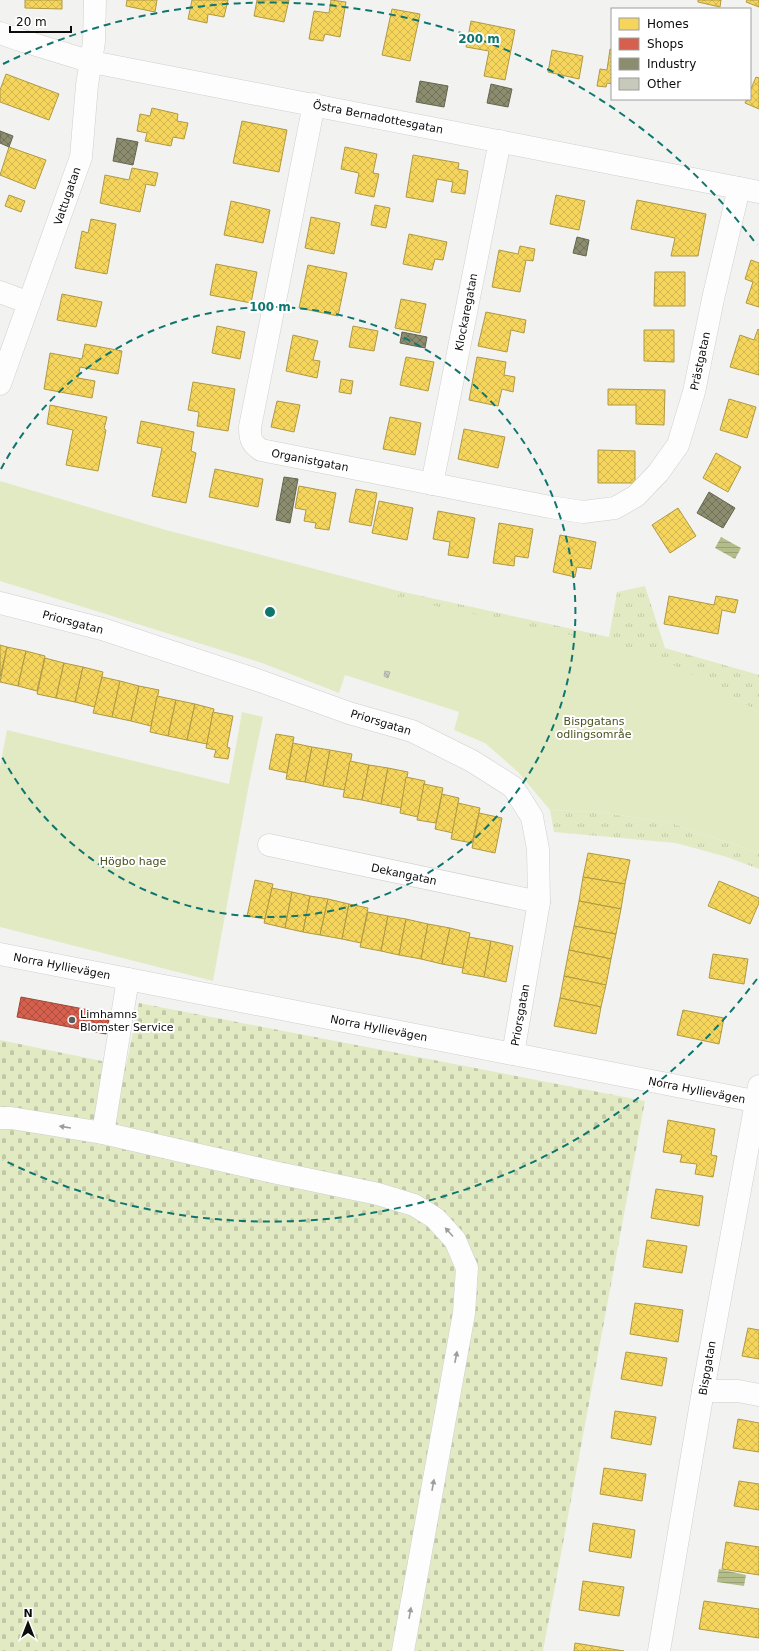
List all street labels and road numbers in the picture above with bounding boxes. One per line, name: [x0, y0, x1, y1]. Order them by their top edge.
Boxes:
street label: Östra Bernadottesgatan: [312, 98, 444, 137]
street label: Vattugatan: [51, 165, 84, 227]
street label: Klockaregatan: [453, 272, 480, 352]
street label: Prästgatan: [688, 331, 713, 392]
street label: Organistgatan: [270, 447, 350, 474]
street label: Priorsgatan: [41, 608, 105, 637]
street label: Priorsgatan: [349, 707, 413, 738]
street label: Dekangatan: [370, 861, 438, 888]
street label: Norra Hyllievägen: [12, 951, 112, 982]
street label: Priorsgatan: [509, 983, 532, 1047]
street label: Norra Hyllievägen: [329, 1013, 429, 1044]
street label: Norra Hyllievägen: [647, 1075, 747, 1106]
street label: Bispgatan: [696, 1340, 719, 1396]

